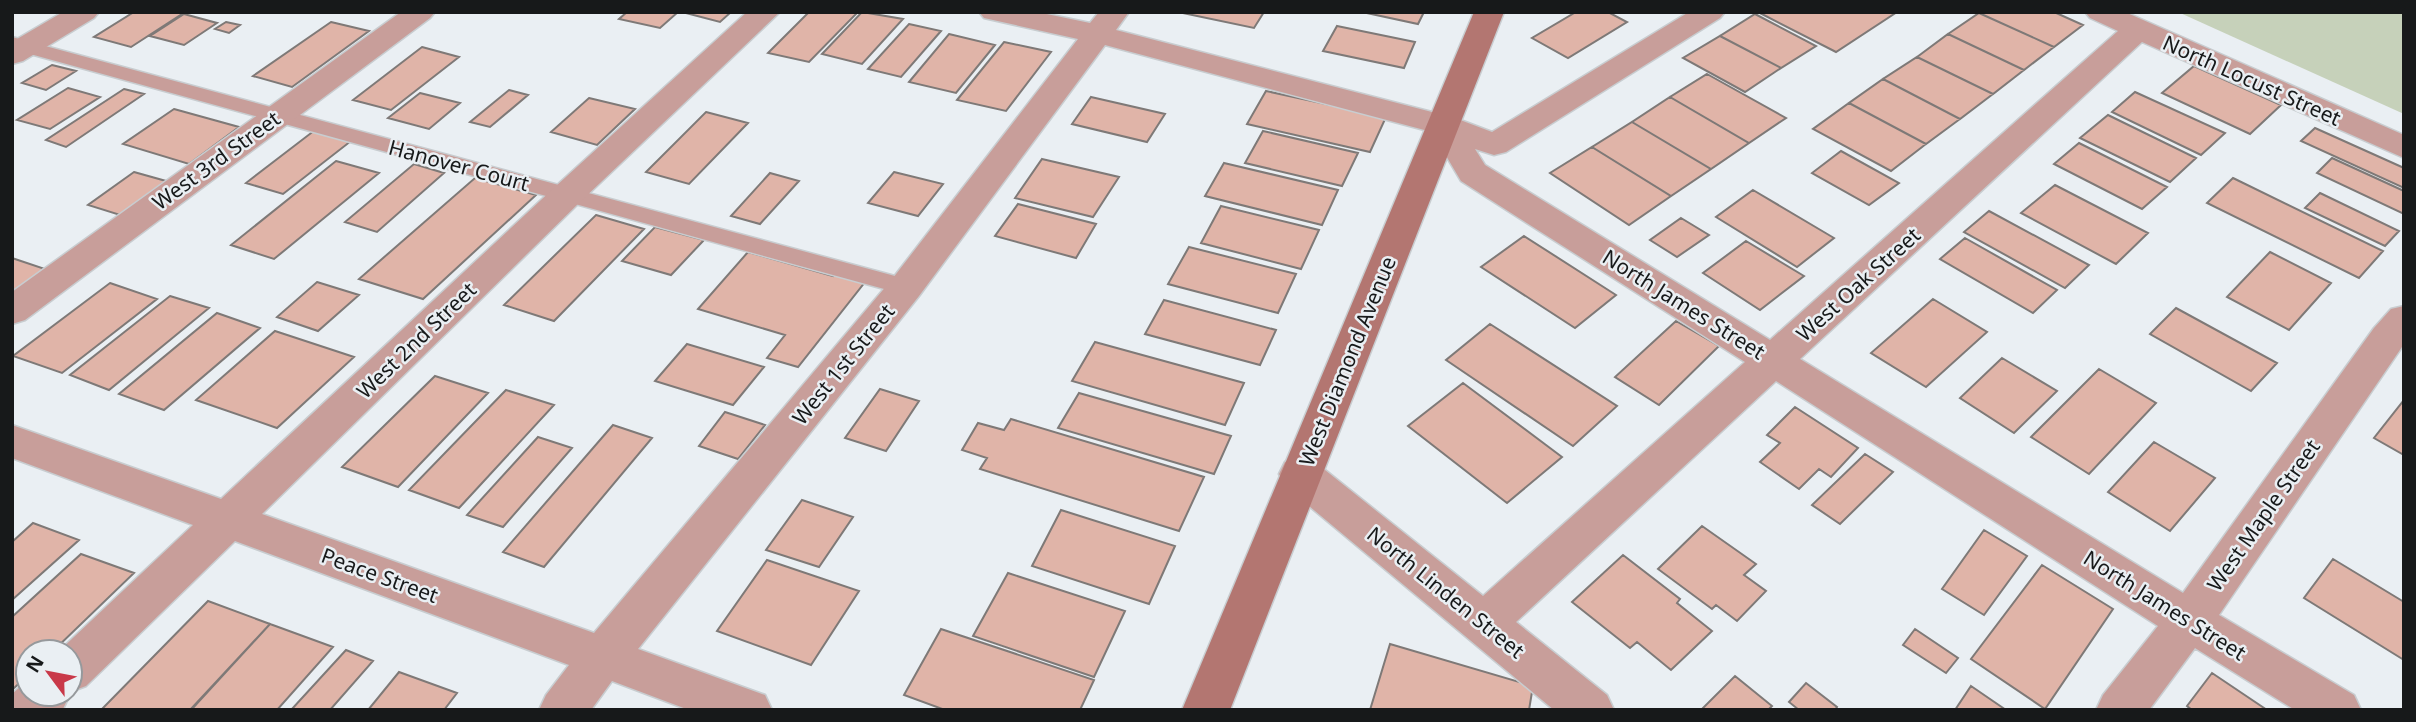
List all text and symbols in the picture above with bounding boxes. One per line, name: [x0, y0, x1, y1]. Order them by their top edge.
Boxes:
street label: North Locust Street: [2159, 28, 2346, 132]
street label: West 3rd Street: [147, 104, 286, 216]
street label: Hanover Court: [386, 133, 533, 197]
street label: West Oak Street: [1790, 221, 1926, 347]
street label: North James Street: [1597, 243, 1771, 366]
street label: West Diamond Avenue: [1292, 252, 1402, 470]
street label: West 2nd Street: [350, 275, 482, 404]
street label: West 1st Street: [786, 297, 901, 430]
street label: West Maple Street: [2200, 433, 2326, 596]
street label: North Linden Street: [1362, 520, 1531, 664]
street label: Peace Street: [318, 541, 443, 609]
street label: North James Street: [2078, 544, 2252, 667]
north arrow: [14, 638, 84, 708]
text: N: [19, 651, 50, 677]

